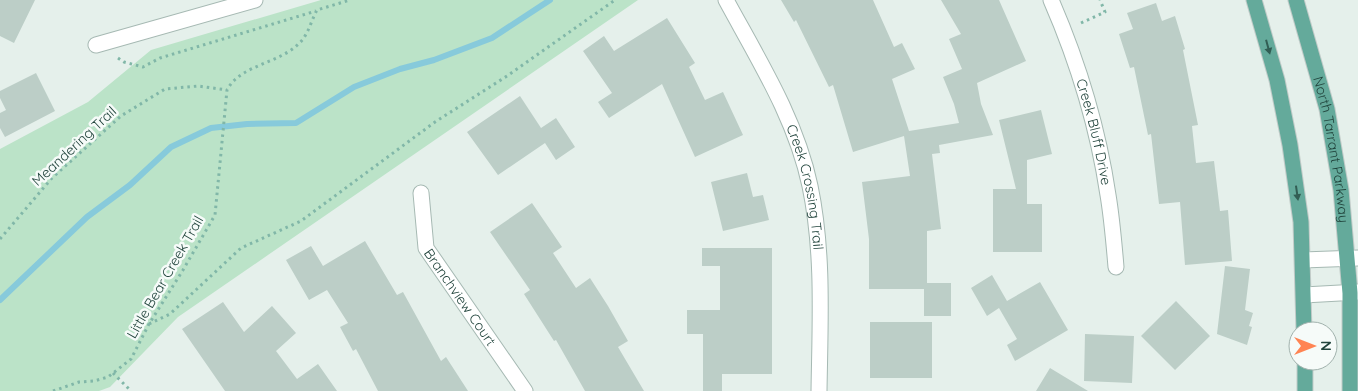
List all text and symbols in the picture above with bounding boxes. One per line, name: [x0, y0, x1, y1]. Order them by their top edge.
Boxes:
one-way arrow: [1264, 39, 1272, 54]
street label: North Tarrant Parkway: [1309, 74, 1353, 223]
street label: Creek Bluff Drive: [1072, 76, 1115, 187]
street label: Meandering Trail: [28, 102, 120, 190]
street label: Creek Crossing Trail: [782, 122, 827, 250]
one-way arrow: [1293, 186, 1301, 202]
street label: Little Bear Creek Trail: [123, 213, 207, 341]
street label: Branchview Court: [420, 245, 500, 350]
north arrow: [1288, 321, 1338, 371]
text: N: [1317, 341, 1335, 351]

